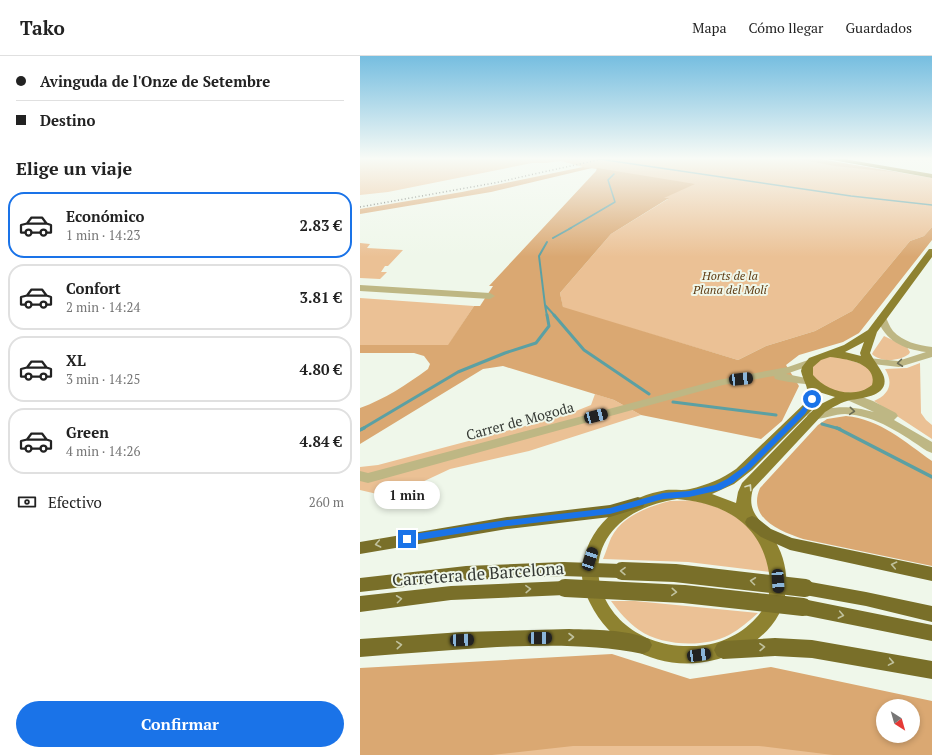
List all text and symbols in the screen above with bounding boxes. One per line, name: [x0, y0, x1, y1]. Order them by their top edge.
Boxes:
text: Tako: [20, 15, 65, 40]
text: Mapa: [692, 18, 727, 37]
text: Cómo llegar: [749, 18, 823, 37]
text: Guardados: [845, 18, 912, 37]
text: Avinguda de l'Onze de Setembre: [40, 71, 270, 91]
text: Destino: [40, 110, 95, 130]
text: Elige un viaje: [16, 156, 132, 180]
text: Económico: [66, 206, 144, 226]
icon: car: [18, 207, 54, 243]
text: 2.83 €: [300, 215, 342, 235]
text: 1 min · 14:23: [66, 226, 140, 244]
park label: Horts de la Plana del Molí: [692, 268, 769, 297]
text: Confort: [66, 278, 121, 298]
icon: car: [18, 279, 54, 315]
text: 3.81 €: [300, 287, 342, 307]
text: 2 min · 14:24: [66, 298, 140, 316]
text: XL: [66, 350, 86, 370]
icon: car: [18, 351, 54, 387]
one-way arrow: [897, 358, 903, 367]
text: 4.80 €: [300, 359, 342, 379]
text: 3 min · 14:25: [66, 370, 140, 388]
car: [728, 372, 754, 386]
route start: [803, 390, 821, 408]
street label: Carrer de Mogoda: [464, 397, 576, 444]
car: [583, 407, 609, 425]
one-way arrow: [849, 407, 855, 416]
text: Green: [66, 422, 109, 442]
icon: car: [18, 423, 54, 459]
text: 4.84 €: [300, 431, 342, 451]
text: 4 min · 14:26: [66, 442, 140, 460]
callout: 1 min: [374, 481, 440, 509]
one-way arrow: [744, 484, 751, 491]
text: 1 min: [389, 486, 425, 504]
icon: cash: [16, 491, 38, 513]
text: Efectivo: [48, 492, 102, 512]
text: 260 m: [309, 493, 344, 511]
route end: [398, 530, 416, 548]
one-way arrow: [375, 539, 381, 548]
car: [581, 546, 599, 572]
street label: Carretera de Barcelona: [391, 556, 565, 591]
one-way arrow: [891, 562, 897, 570]
one-way arrow: [620, 566, 626, 575]
car: [771, 569, 785, 593]
one-way arrow: [750, 577, 756, 586]
one-way arrow: [525, 585, 531, 593]
one-way arrow: [671, 588, 677, 597]
one-way arrow: [396, 595, 402, 604]
one-way arrow: [838, 610, 844, 618]
car: [528, 632, 552, 644]
one-way arrow: [568, 633, 574, 641]
car: [450, 634, 474, 646]
one-way arrow: [396, 640, 402, 649]
one-way arrow: [759, 643, 765, 651]
car: [686, 647, 712, 663]
one-way arrow: [888, 658, 894, 666]
north arrow: [876, 699, 920, 743]
map controls: [876, 699, 920, 743]
button: Confirmar: [16, 701, 344, 747]

